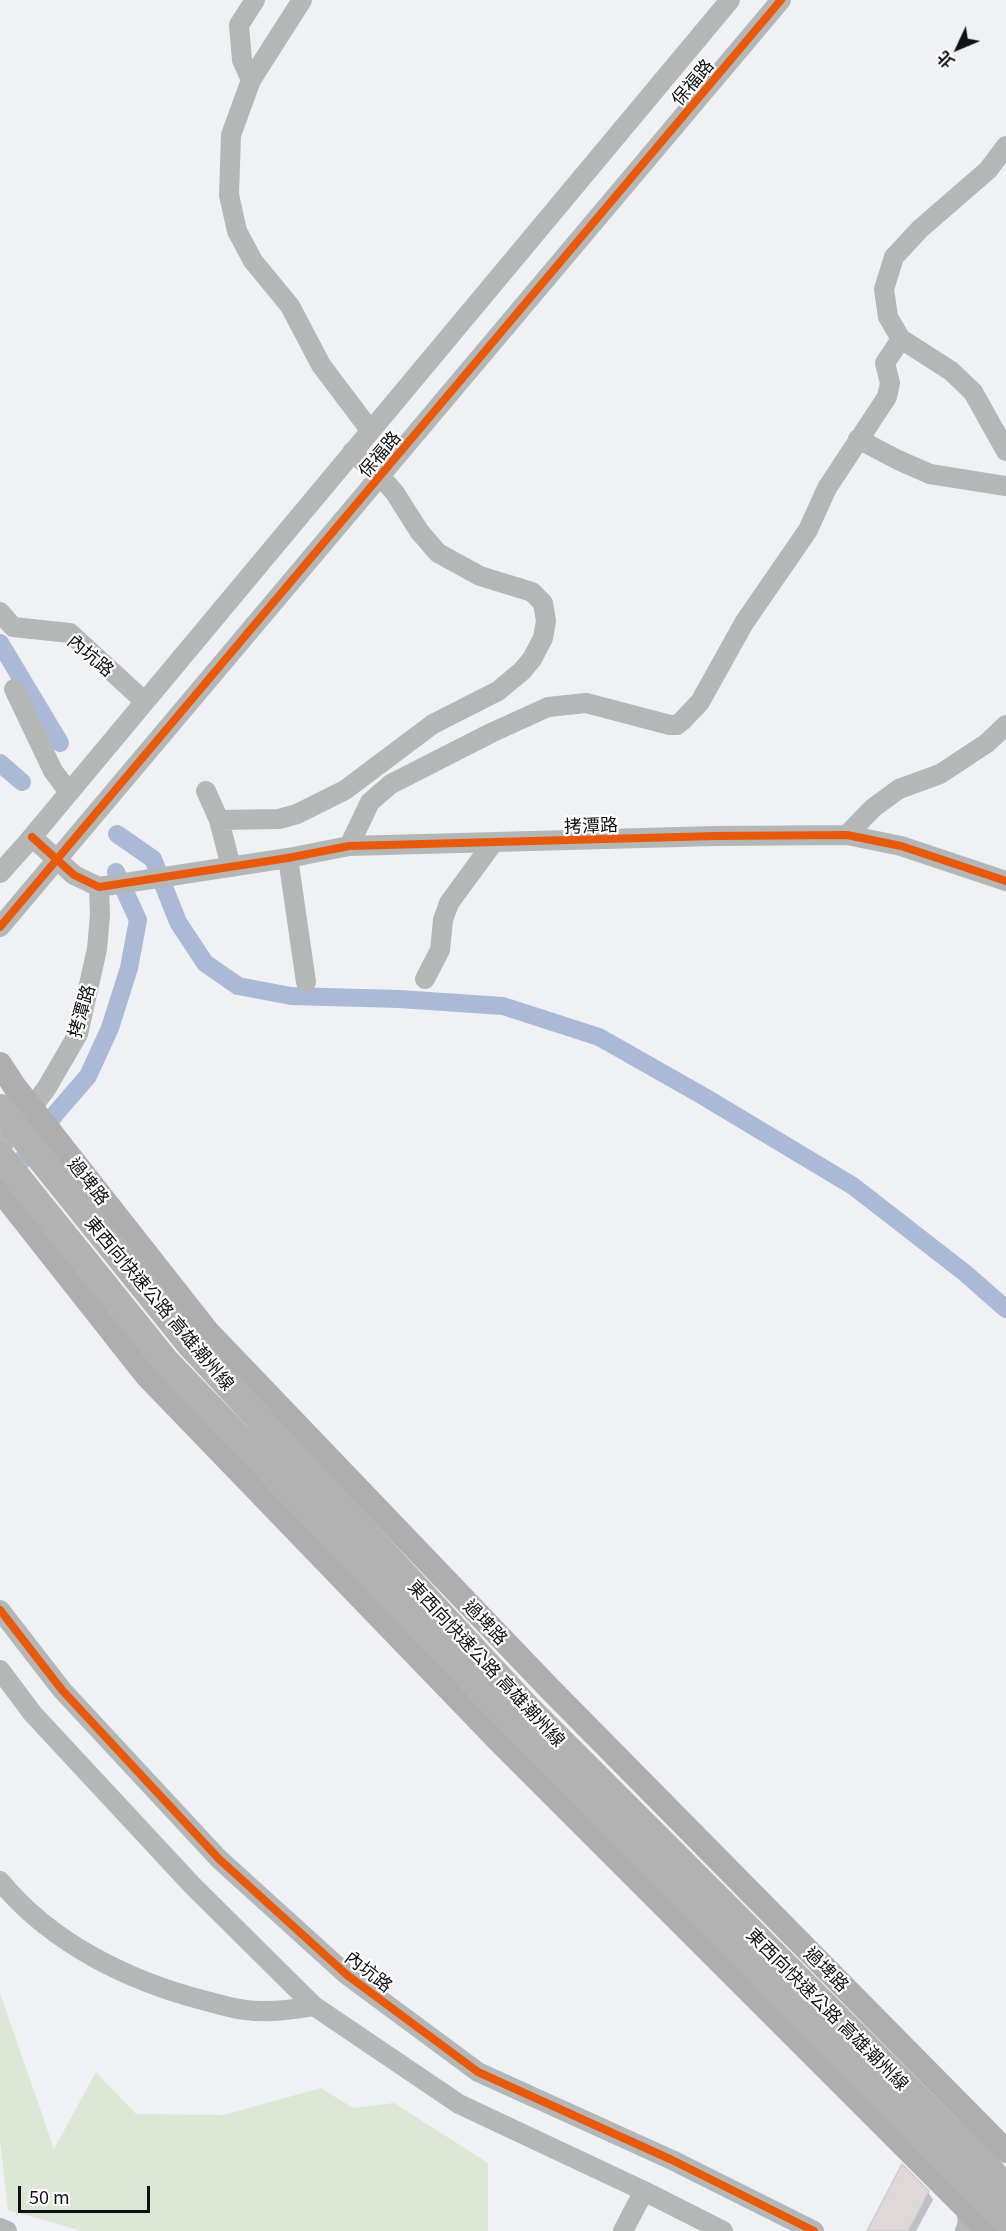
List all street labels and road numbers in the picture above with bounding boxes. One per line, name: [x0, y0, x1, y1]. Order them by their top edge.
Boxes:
street label: 保福路: [666, 54, 718, 110]
street label: 保福路: [353, 426, 405, 482]
street label: 內坑路: [63, 629, 119, 681]
street label: 拷潭路: [564, 813, 618, 837]
street label: 拷潭路: [63, 982, 99, 1040]
street label: 過埤路: [64, 1153, 114, 1209]
street label: 東西向快速公路 高雄潮州線: [81, 1212, 239, 1394]
street label: 東西向快速公路 高雄潮州線: [404, 1575, 570, 1751]
street label: 過埤路: [459, 1595, 513, 1649]
street label: 東西向快速公路 高雄潮州線: [743, 1924, 913, 2094]
street label: 過埤路: [800, 1942, 854, 1996]
street label: 內坑路: [341, 1946, 397, 1996]

